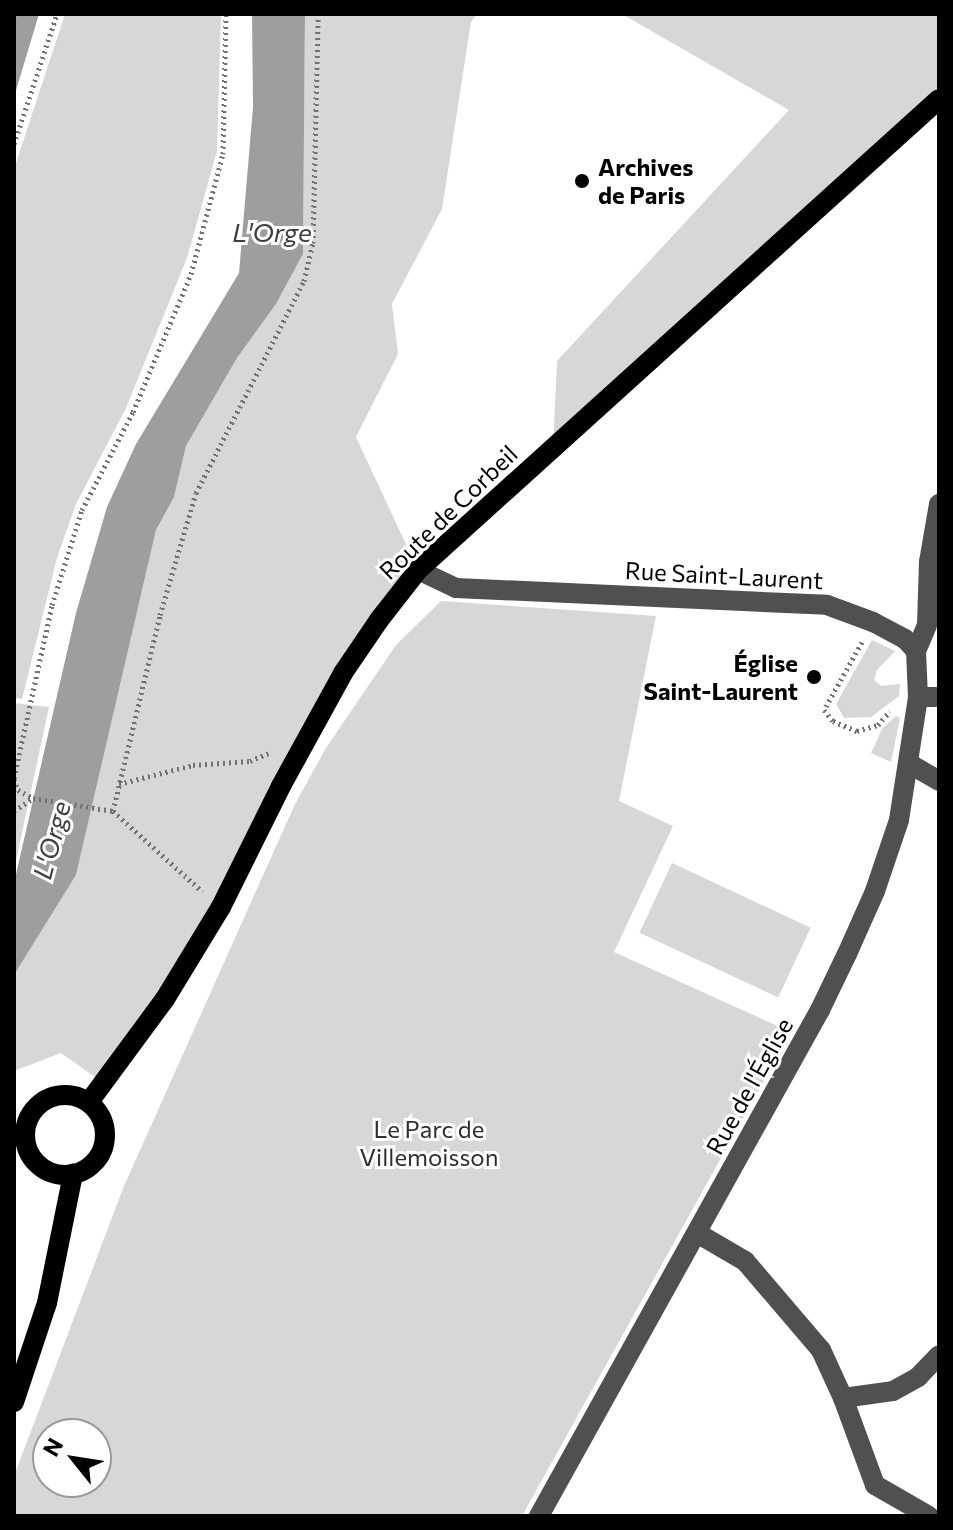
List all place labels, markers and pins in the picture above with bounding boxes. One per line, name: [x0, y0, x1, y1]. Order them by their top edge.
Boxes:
place label: Archives de Paris: [598, 153, 693, 209]
marker: Archives de Paris: [573, 172, 591, 190]
place label: Église Saint-Laurent: [644, 649, 798, 705]
marker: Église Saint-Laurent: [805, 668, 823, 686]

